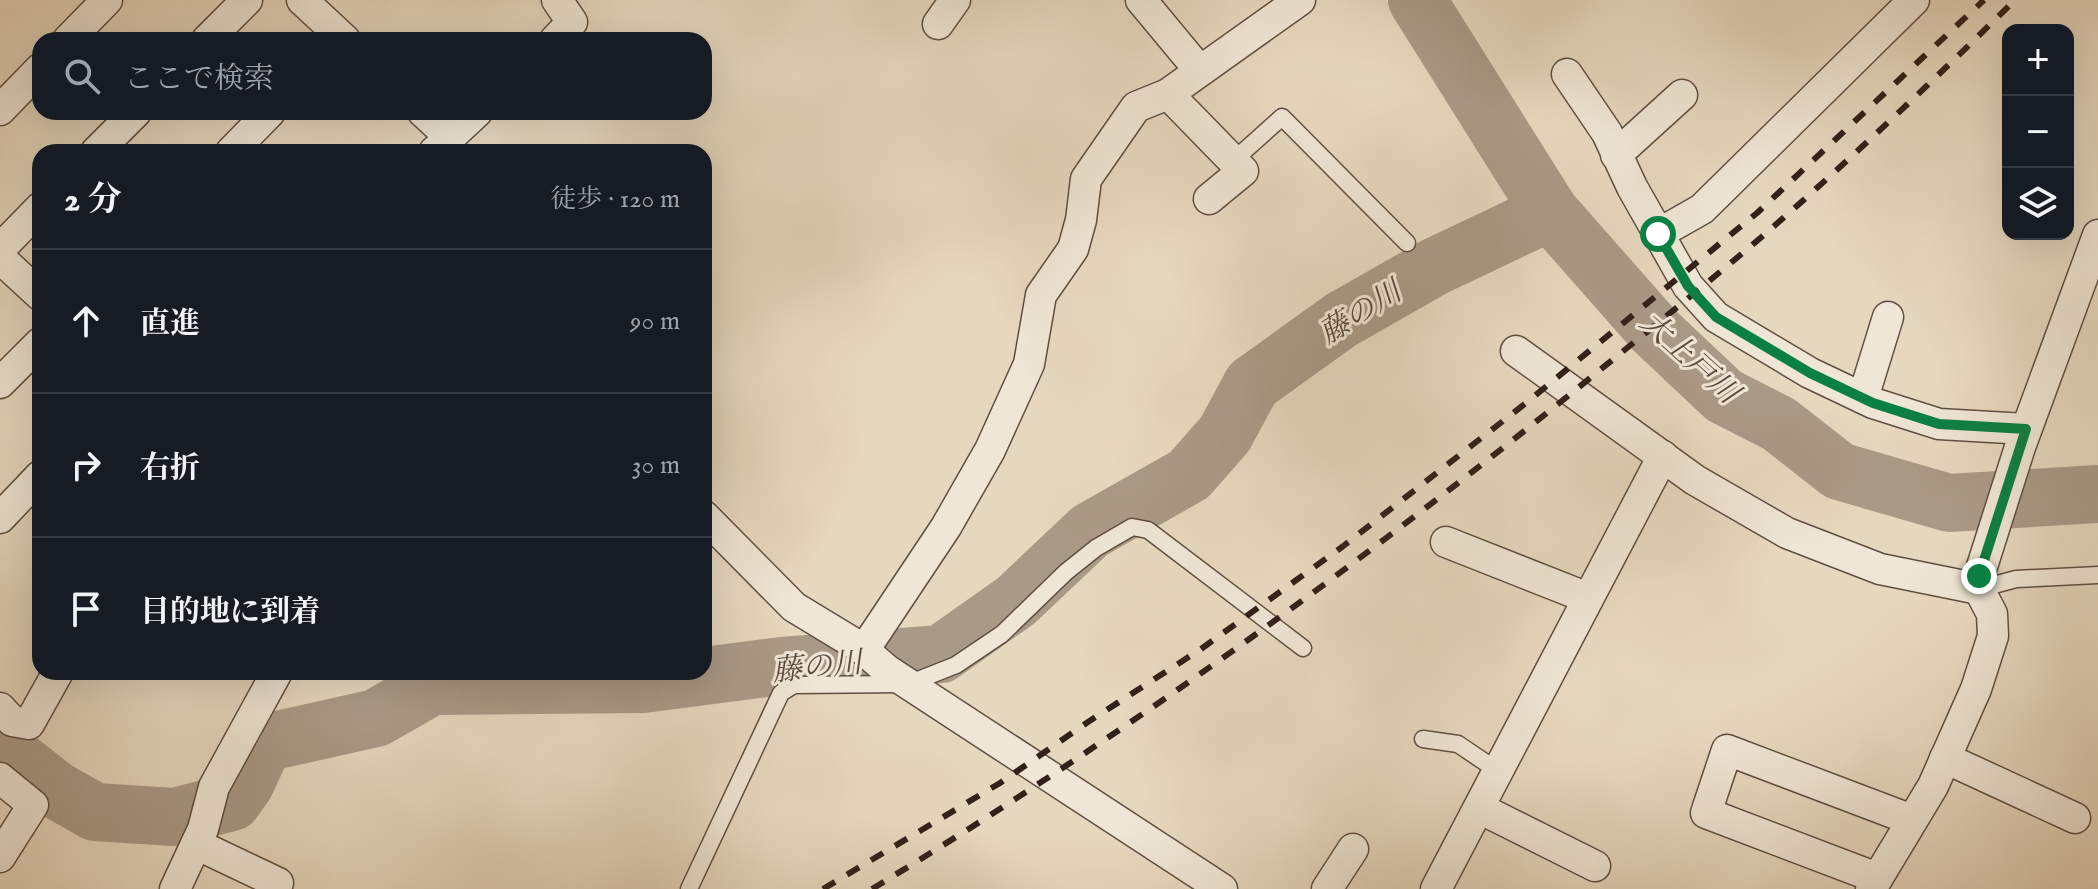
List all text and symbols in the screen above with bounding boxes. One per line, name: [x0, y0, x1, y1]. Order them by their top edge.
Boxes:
map controls: [2002, 24, 2074, 240]
button: +: [2002, 24, 2074, 96]
search box: [32, 32, 712, 120]
icon: search: [60, 54, 104, 98]
text: ここで検索: [124, 61, 274, 99]
button: −: [2002, 96, 2074, 168]
button: layers: [2002, 168, 2074, 240]
text: 2 分: [64, 179, 121, 222]
text: 徒歩 · 120 m: [550, 183, 680, 216]
route start: [1640, 216, 1676, 252]
water label: 藤の川: [1313, 272, 1412, 354]
icon: ahead: [64, 299, 108, 343]
water label: 大上戸川: [1631, 304, 1748, 415]
text: 90 m: [630, 305, 680, 338]
text: 直進: [140, 306, 200, 344]
icon: right: [64, 443, 108, 487]
text: 30 m: [632, 449, 680, 482]
text: 右折: [140, 450, 200, 488]
route end: [1961, 558, 1997, 594]
icon: arrive: [64, 587, 108, 631]
text: 目的地に到着: [140, 594, 320, 632]
water label: 藤の川: [770, 644, 867, 692]

